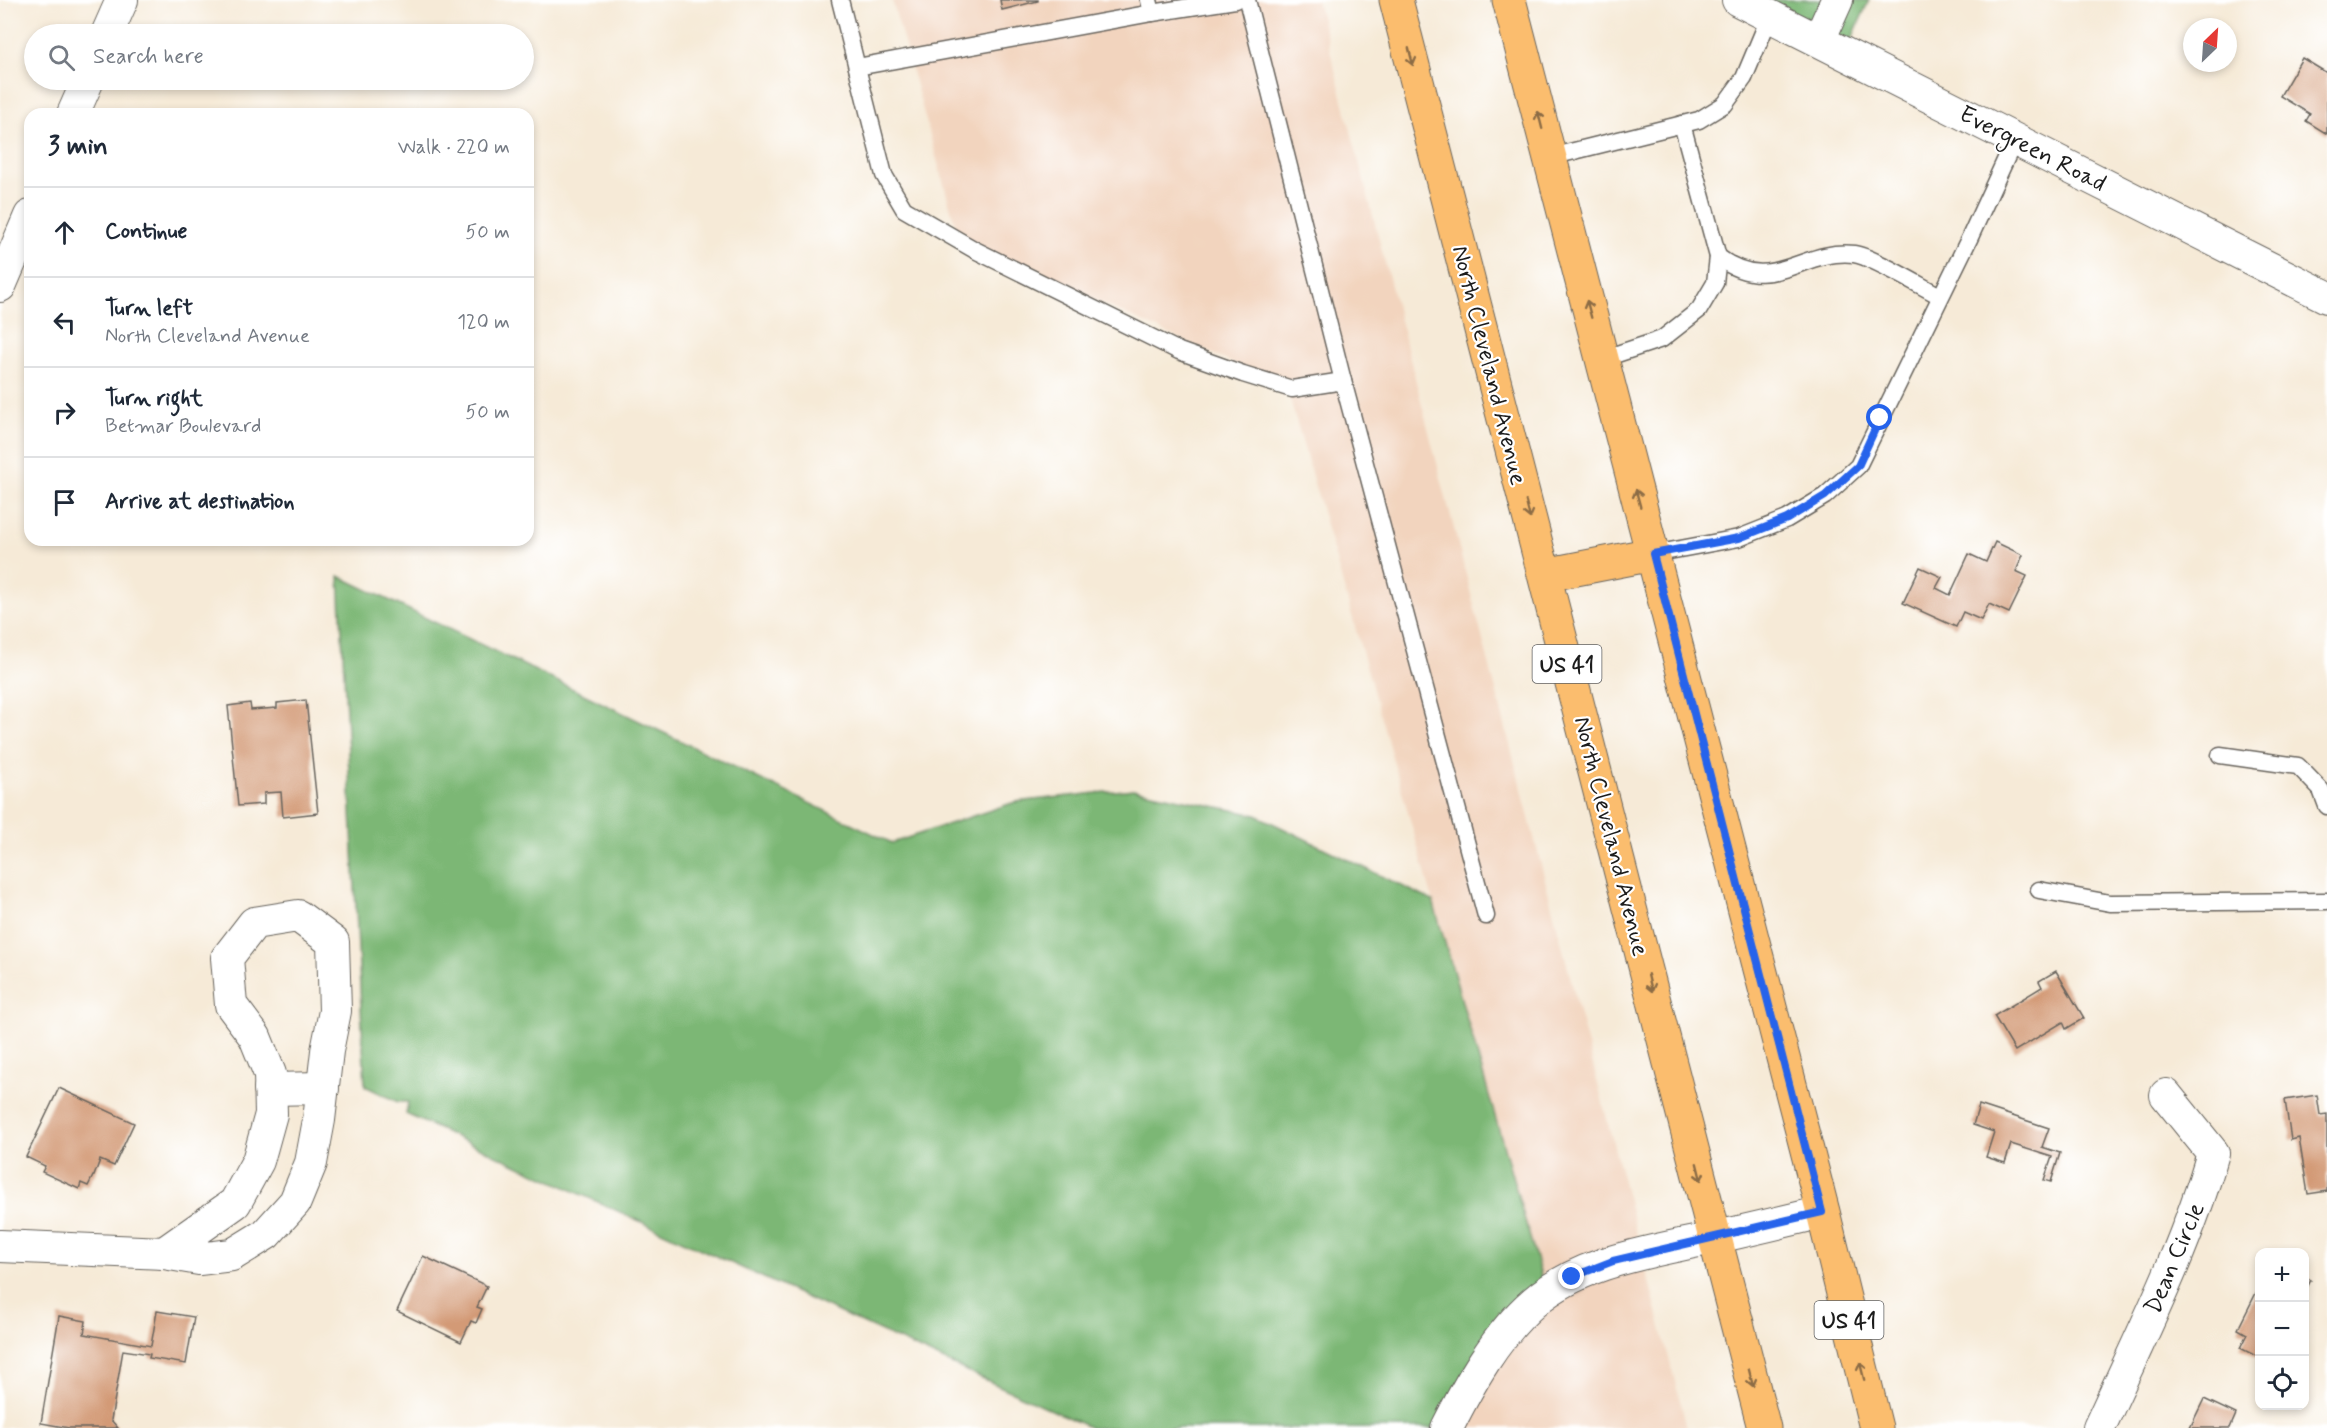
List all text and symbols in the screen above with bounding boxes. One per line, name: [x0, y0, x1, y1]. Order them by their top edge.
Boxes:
north arrow: [2183, 18, 2237, 72]
search box: [24, 24, 534, 90]
icon: search: [45, 41, 78, 74]
text: Search here: [93, 43, 204, 71]
one-way arrow: [1405, 47, 1417, 66]
street label: Evergreen Road: [1953, 99, 2111, 201]
one-way arrow: [1534, 111, 1546, 130]
text: 3 min: [48, 130, 108, 164]
text: Walk · 220 m: [398, 134, 510, 161]
icon: ahead: [48, 216, 81, 249]
text: Continue: [105, 218, 187, 246]
text: 50 m: [465, 219, 510, 246]
street label: North Cleveland Avenue: [1444, 242, 1533, 488]
text: Turn left: [105, 295, 193, 323]
one-way arrow: [1583, 300, 1595, 319]
icon: left: [48, 306, 81, 339]
text: 120 m: [457, 309, 510, 336]
text: North Cleveland Avenue: [105, 323, 310, 350]
text: Turn right: [105, 385, 203, 413]
icon: right: [48, 396, 81, 429]
text: 50 m: [465, 399, 510, 426]
route start: [1866, 404, 1892, 430]
text: Betmar Boulevard: [105, 413, 261, 440]
icon: arrive: [48, 486, 81, 519]
text: Arrive at destination: [105, 488, 295, 516]
one-way arrow: [1632, 489, 1644, 508]
one-way arrow: [1522, 500, 1534, 519]
road number: US 41: [1532, 645, 1602, 683]
street label: North Cleveland Avenue: [1566, 713, 1655, 959]
one-way arrow: [1645, 973, 1656, 992]
one-way arrow: [1693, 1162, 1705, 1181]
street label: Dean Circle: [2138, 1198, 2213, 1319]
map controls: [2255, 1248, 2309, 1410]
button: +: [2255, 1248, 2309, 1302]
route end: [1558, 1263, 1584, 1289]
road number: US 41: [1814, 1301, 1884, 1339]
button: −: [2255, 1302, 2309, 1356]
button: locate: [2255, 1356, 2309, 1410]
one-way arrow: [1855, 1362, 1867, 1381]
one-way arrow: [1746, 1368, 1758, 1387]

